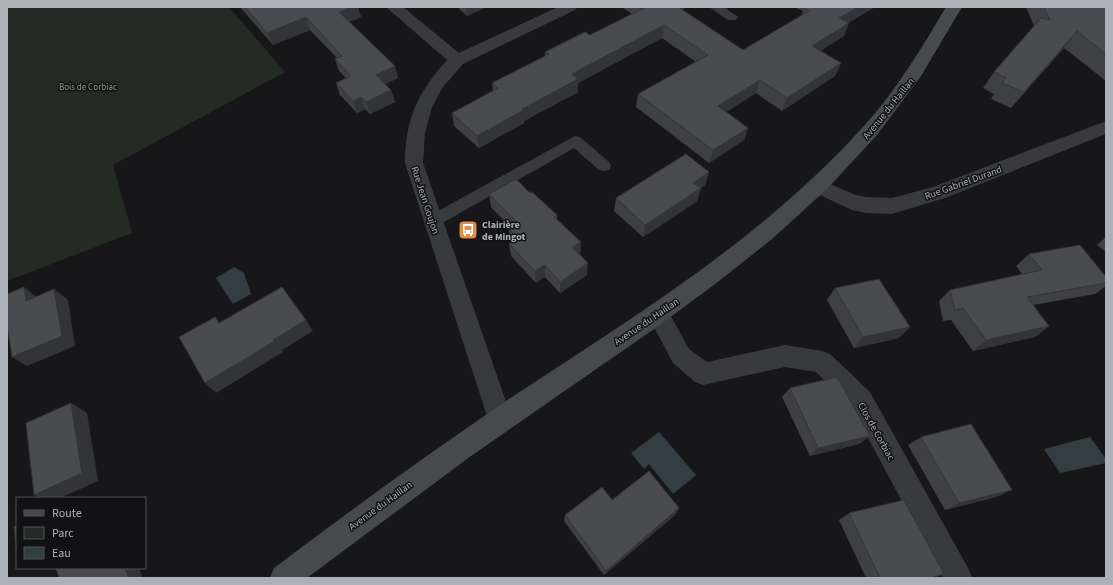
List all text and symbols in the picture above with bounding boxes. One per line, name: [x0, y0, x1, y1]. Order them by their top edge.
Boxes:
street label: Avenue du Haillan: [860, 75, 918, 142]
park label: Bois de Corbiac: [59, 81, 117, 94]
street label: Rue Gabriel Durand: [923, 162, 1004, 203]
street label: Rue Jean Goujon: [407, 165, 443, 236]
place label: Clairière de Mingot: [482, 218, 525, 244]
bus stop icon: Clairière de Mingot: [457, 219, 479, 241]
street label: Avenue du Haillan: [611, 295, 682, 349]
street label: Clos de Corbiac: [854, 400, 898, 463]
street label: Avenue du Haillan: [346, 478, 415, 534]
legend: [16, 497, 146, 569]
text: Route: [52, 505, 82, 522]
text: Parc: [52, 525, 74, 542]
text: Eau: [52, 545, 71, 562]

